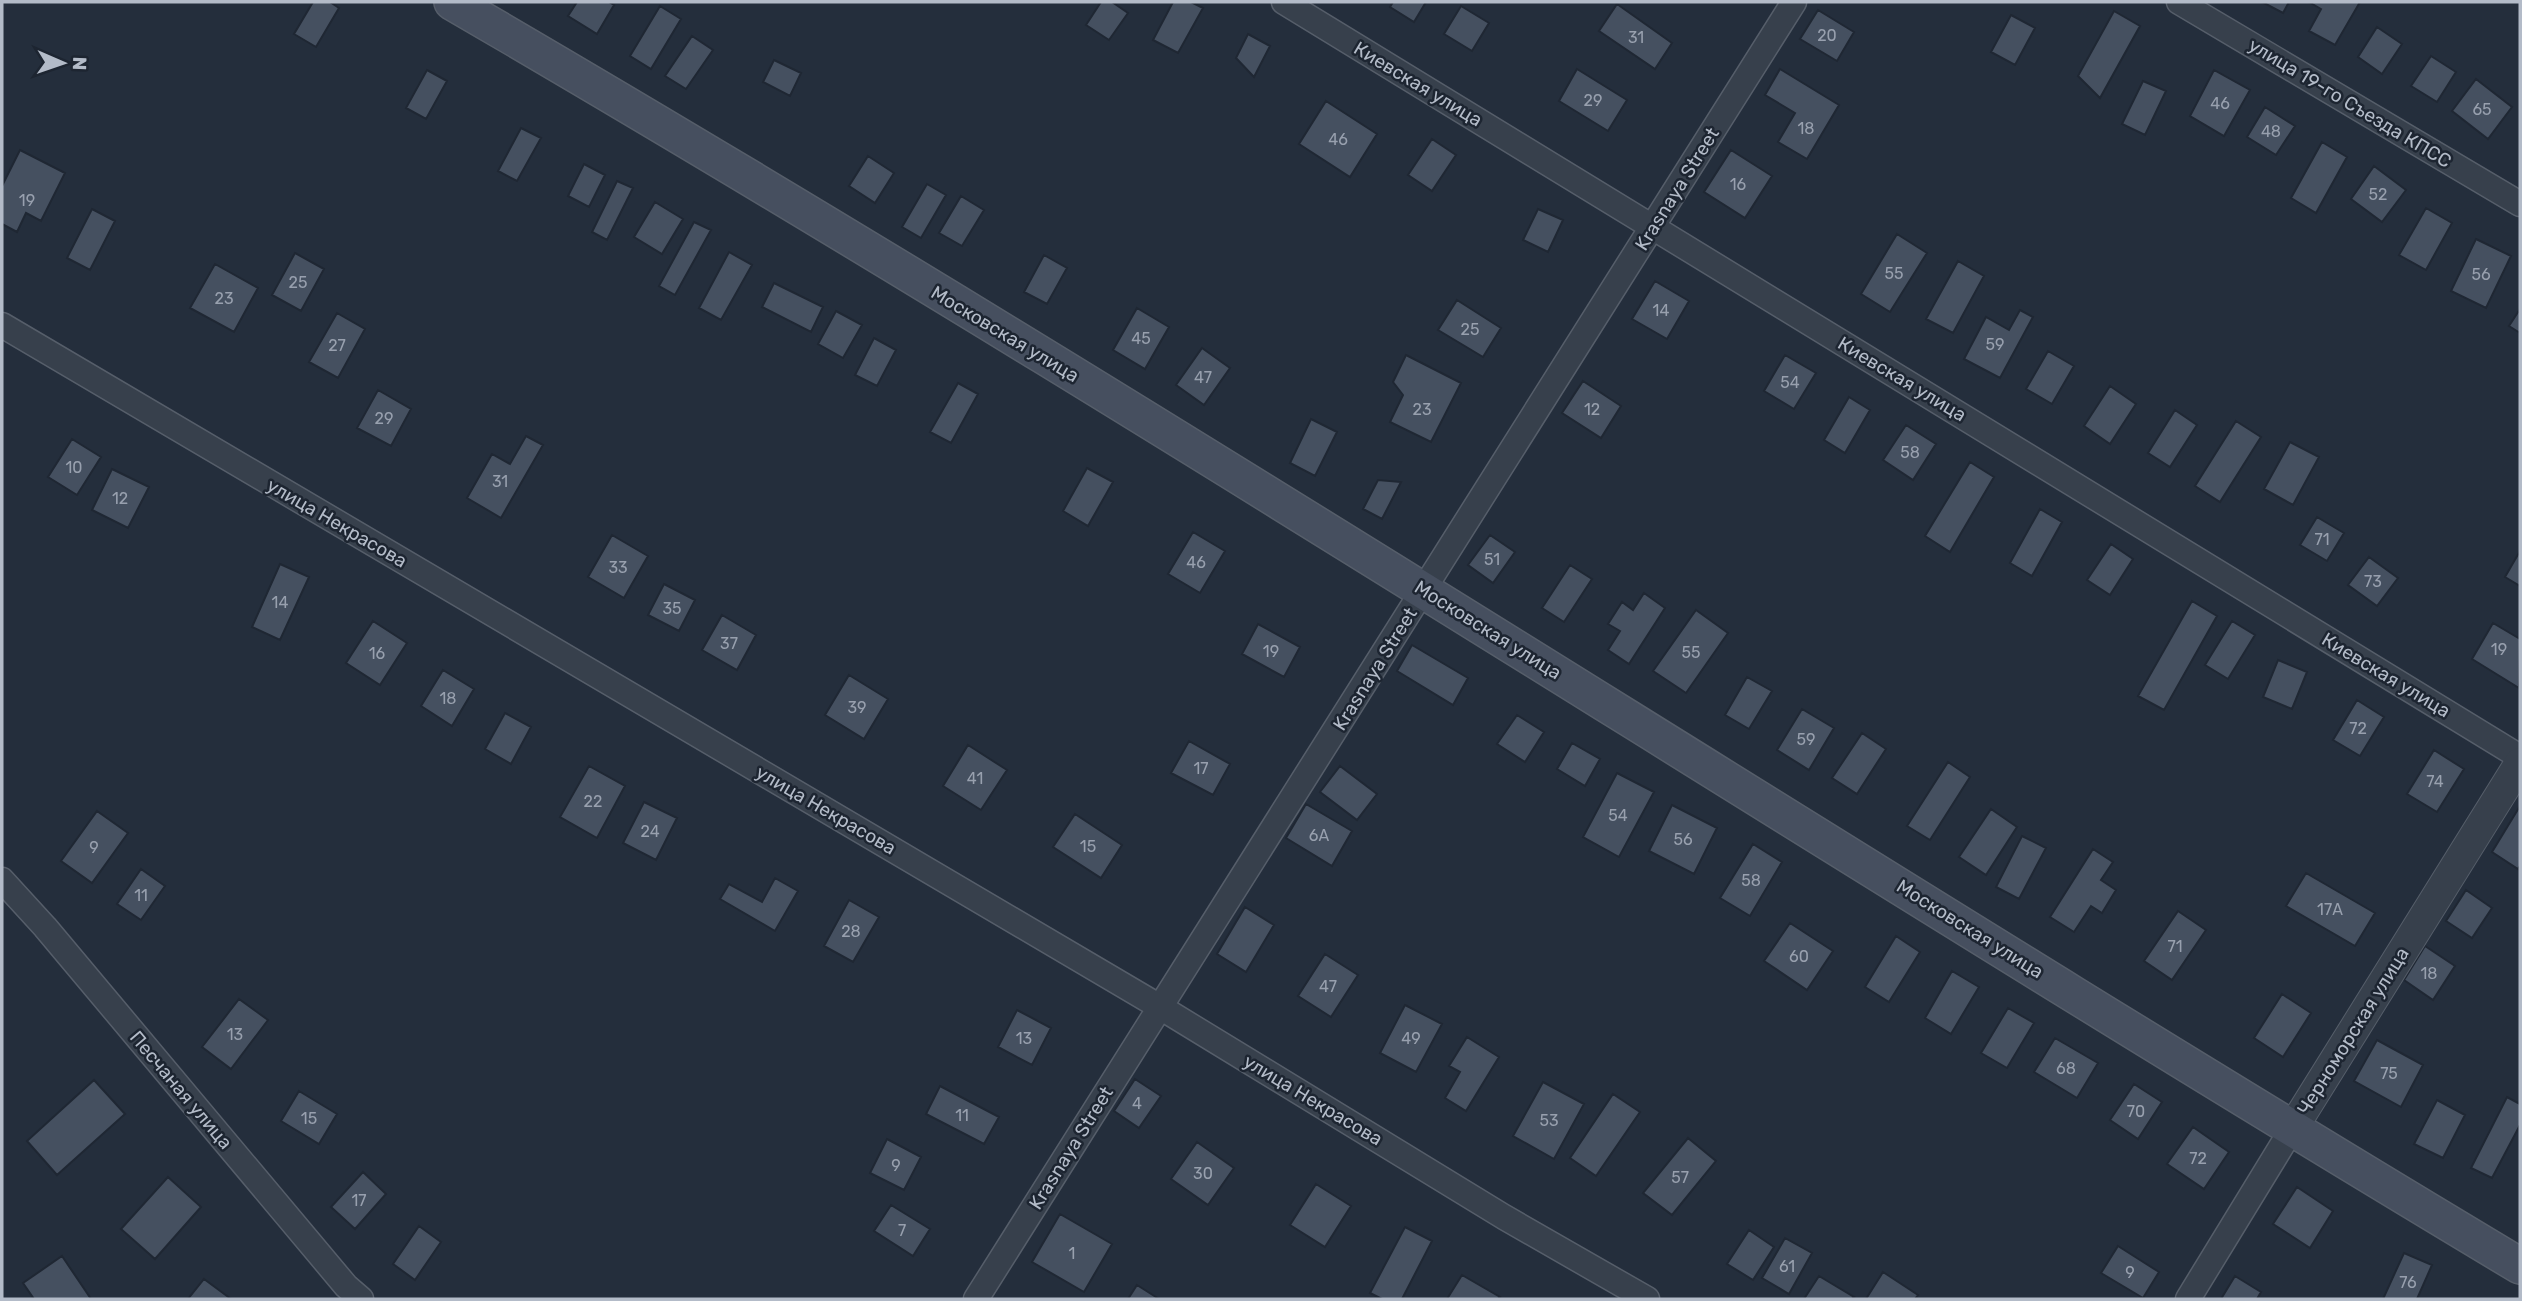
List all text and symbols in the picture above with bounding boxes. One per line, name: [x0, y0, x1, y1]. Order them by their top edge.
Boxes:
house number: 20: [1817, 26, 1837, 45]
north arrow: [28, 28, 98, 98]
house number: 31: [1628, 28, 1644, 47]
street label: улица 19-го Съезда КПСС: [2244, 33, 2456, 173]
street label: Киевская улица: [1350, 37, 1486, 131]
text: N: [68, 56, 91, 71]
house number: 29: [1584, 91, 1602, 110]
house number: 46: [2210, 94, 2230, 113]
house number: 65: [2472, 100, 2492, 119]
house number: 18: [1797, 119, 1815, 138]
house number: 48: [2261, 122, 2281, 141]
street label: Krasnaya Street: [1630, 123, 1724, 255]
house number: 46: [1328, 130, 1348, 149]
house number: 16: [1730, 175, 1747, 194]
house number: 52: [2369, 185, 2387, 204]
house number: 19: [19, 191, 35, 210]
house number: 55: [1884, 264, 1904, 283]
house number: 56: [2471, 265, 2491, 284]
house number: 25: [289, 273, 307, 292]
street label: Московская улица: [927, 281, 1083, 387]
house number: 23: [214, 289, 234, 308]
house number: 14: [1653, 301, 1669, 320]
house number: 25: [1461, 320, 1479, 339]
house number: 45: [1131, 329, 1151, 348]
street label: Киевская улица: [1834, 332, 1970, 426]
house number: 59: [1986, 335, 2005, 354]
house number: 27: [328, 336, 346, 355]
house number: 47: [1194, 368, 1212, 387]
house number: 54: [1780, 373, 1800, 392]
house number: 23: [1412, 400, 1432, 419]
house number: 12: [1584, 400, 1600, 419]
house number: 29: [375, 409, 393, 428]
house number: 58: [1900, 443, 1920, 462]
house number: 10: [65, 458, 83, 477]
house number: 31: [492, 472, 508, 491]
street label: улица Некрасова: [263, 474, 411, 572]
house number: 12: [112, 489, 128, 508]
house number: 71: [2314, 530, 2330, 549]
house number: 51: [1484, 550, 1500, 569]
house number: 46: [1186, 553, 1206, 572]
house number: 33: [608, 558, 628, 577]
house number: 73: [2364, 572, 2382, 591]
street label: Московская улица: [1410, 576, 1566, 684]
house number: 14: [272, 593, 288, 612]
house number: 35: [662, 599, 682, 618]
street label: Krasnaya Street: [1328, 603, 1422, 735]
street label: Киевская улица: [2318, 628, 2454, 722]
house number: 37: [720, 634, 738, 653]
house number: 19: [2491, 640, 2507, 659]
house number: 19: [1263, 642, 1279, 661]
house number: 55: [1681, 643, 1701, 662]
house number: 16: [369, 644, 386, 663]
house number: 18: [439, 689, 457, 708]
house number: 39: [847, 698, 867, 717]
house number: 72: [2349, 719, 2367, 738]
house number: 59: [1797, 730, 1816, 749]
house number: 17: [1193, 759, 1209, 778]
street label: улица Некрасова: [752, 761, 900, 859]
house number: 41: [967, 769, 983, 788]
house number: 74: [2426, 772, 2444, 791]
house number: 22: [584, 792, 602, 811]
house number: 54: [1608, 806, 1628, 825]
house number: 24: [640, 822, 660, 841]
house number: 6А: [1309, 826, 1329, 845]
house number: 56: [1673, 830, 1693, 849]
house number: 15: [1080, 837, 1096, 856]
house number: 9: [89, 838, 99, 857]
house number: 58: [1741, 871, 1761, 890]
street label: Московская улица: [1892, 875, 2048, 983]
house number: 11: [134, 886, 148, 905]
house number: 17А: [2317, 900, 2343, 919]
house number: 28: [841, 922, 861, 941]
house number: 71: [2167, 937, 2183, 956]
street label: Черноморская улица: [2292, 943, 2414, 1119]
house number: 60: [1789, 947, 1809, 966]
house number: 18: [2420, 964, 2438, 983]
house number: 47: [1319, 977, 1337, 996]
house number: 13: [227, 1025, 243, 1044]
street label: Песчаная улица: [125, 1026, 237, 1154]
house number: 13: [1016, 1029, 1032, 1048]
house number: 49: [1401, 1029, 1421, 1048]
street label: улица Некрасова: [1239, 1049, 1387, 1151]
house number: 68: [2056, 1059, 2076, 1078]
house number: 75: [2380, 1064, 2398, 1083]
street label: Krasnaya Street: [1024, 1082, 1118, 1214]
house number: 4: [1132, 1094, 1142, 1113]
house number: 70: [2127, 1102, 2145, 1121]
house number: 11: [955, 1106, 969, 1125]
house number: 15: [301, 1109, 317, 1128]
house number: 53: [1539, 1111, 1559, 1130]
house number: 72: [2189, 1149, 2207, 1168]
house number: 9: [891, 1156, 901, 1175]
house number: 30: [1193, 1164, 1213, 1183]
house number: 57: [1671, 1168, 1689, 1187]
house number: 17: [351, 1191, 367, 1210]
house number: 7: [898, 1221, 906, 1240]
house number: 1: [1069, 1244, 1075, 1263]
house number: 61: [1779, 1257, 1795, 1276]
house number: 9: [2125, 1263, 2135, 1282]
house number: 76: [2399, 1273, 2417, 1292]

